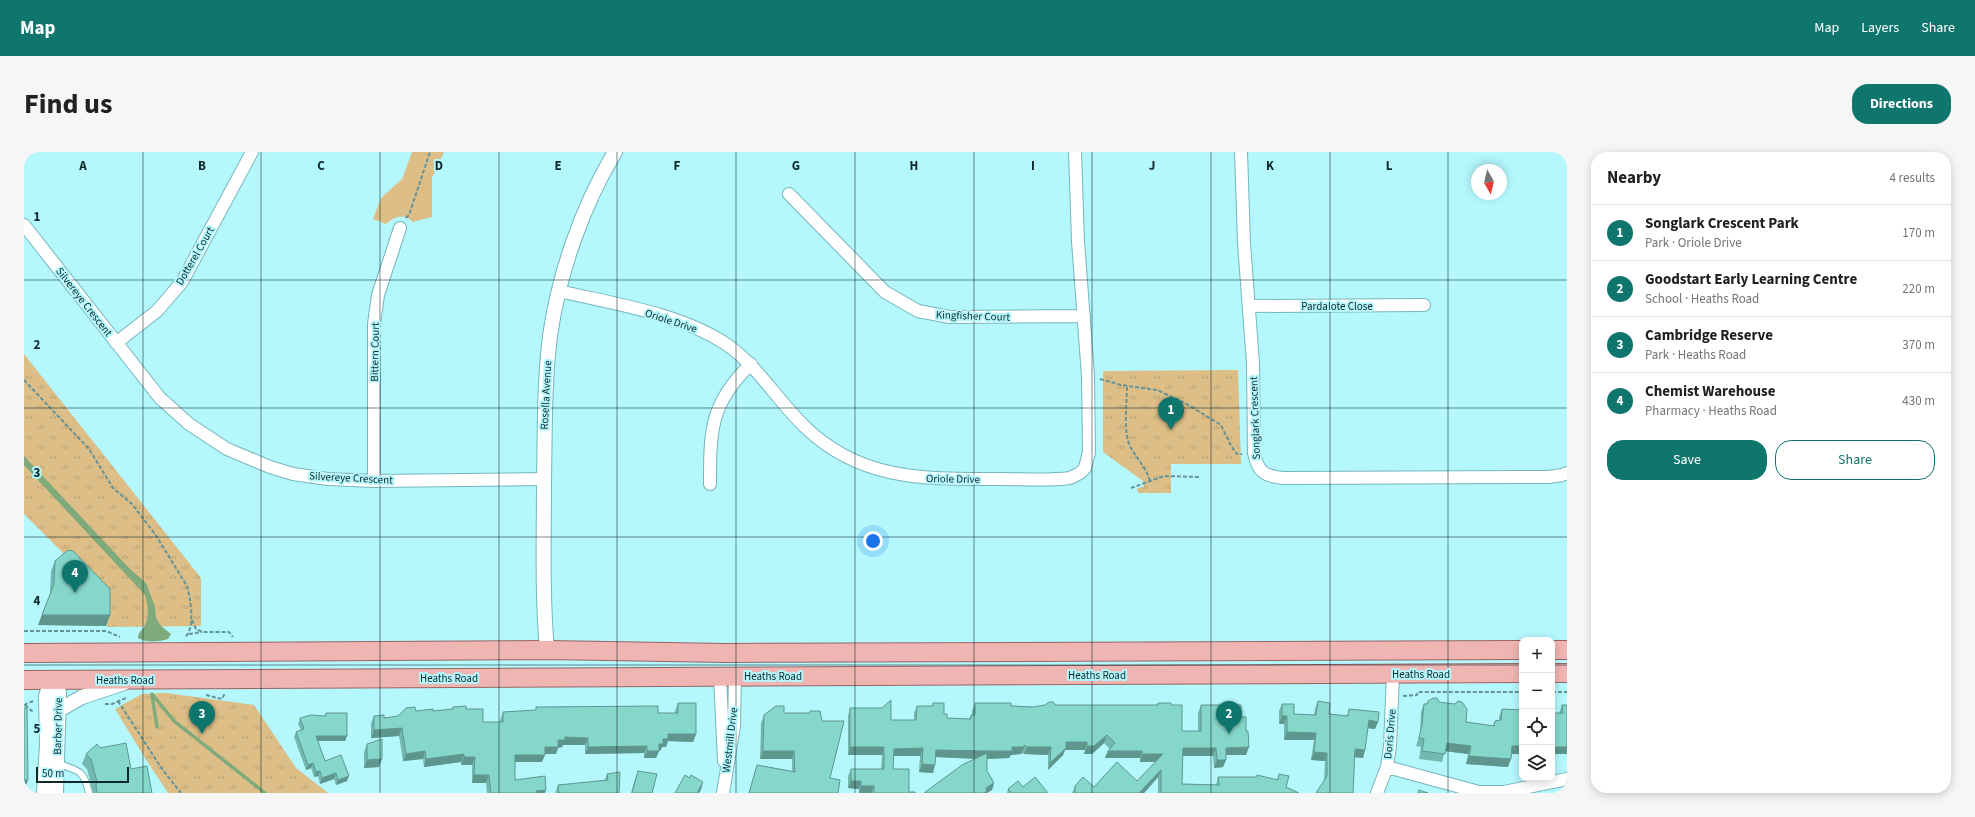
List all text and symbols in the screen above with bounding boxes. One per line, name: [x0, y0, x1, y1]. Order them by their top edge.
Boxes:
text: Map: [20, 15, 55, 42]
text: Map: [1814, 18, 1839, 38]
text: Layers: [1861, 18, 1899, 38]
text: Share: [1921, 18, 1955, 38]
text: Find us: [24, 84, 112, 124]
button: Directions: [1852, 84, 1951, 124]
text: A: [78, 157, 87, 175]
text: B: [198, 157, 206, 175]
text: C: [317, 157, 325, 175]
text: D: [435, 157, 443, 175]
text: E: [554, 157, 562, 175]
text: F: [674, 157, 681, 175]
text: G: [792, 157, 800, 175]
text: H: [910, 157, 918, 175]
text: I: [1031, 157, 1035, 175]
text: J: [1149, 157, 1155, 175]
text: K: [1266, 157, 1275, 175]
text: L: [1386, 157, 1393, 175]
north arrow: [1471, 164, 1507, 200]
text: Nearby: [1607, 166, 1661, 190]
text: 4 results: [1890, 169, 1935, 187]
text: 1: [34, 208, 41, 226]
text: Songlark Crescent Park: [1645, 213, 1799, 234]
street label: Dotterel Court: [172, 224, 218, 288]
text: 1: [1617, 224, 1623, 242]
text: 170 m: [1902, 224, 1935, 242]
text: Park · Oriole Drive: [1645, 234, 1742, 252]
street label: Silvereye Crescent: [52, 264, 116, 340]
text: Goodstart Early Learning Centre: [1645, 269, 1857, 290]
text: 2: [1617, 280, 1623, 298]
text: 220 m: [1902, 280, 1935, 298]
text: School · Heaths Road: [1645, 290, 1759, 308]
street label: Pardalote Close: [1301, 299, 1373, 314]
street label: Oriole Drive: [643, 306, 700, 337]
street label: Kingfisher Court: [936, 307, 1011, 325]
street label: Bittern Court: [367, 322, 383, 382]
text: Cambridge Reserve: [1645, 325, 1773, 346]
text: 2: [34, 336, 41, 354]
text: 3: [1617, 336, 1623, 354]
text: 370 m: [1902, 336, 1935, 354]
text: Park · Heaths Road: [1645, 346, 1746, 364]
street label: Rosella Avenue: [537, 359, 555, 430]
street label: Songlark Crescent: [1246, 376, 1264, 460]
text: Chemist Warehouse: [1645, 381, 1776, 402]
text: 4: [1617, 392, 1623, 410]
text: 430 m: [1902, 392, 1935, 410]
pin: 1: [1158, 397, 1184, 430]
text: Pharmacy · Heaths Road: [1645, 402, 1777, 420]
button: Save: [1607, 440, 1767, 480]
button: Share: [1775, 440, 1935, 480]
text: 3: [34, 464, 41, 482]
street label: Silvereye Crescent: [309, 468, 394, 488]
street label: Oriole Drive: [926, 471, 981, 487]
your location: [863, 531, 883, 551]
pin: 4: [62, 560, 88, 593]
text: 4: [34, 592, 41, 610]
map controls: [1519, 637, 1555, 781]
button: +: [1519, 637, 1555, 673]
street label: Heaths Road: [1392, 667, 1450, 682]
street label: Heaths Road: [1068, 668, 1126, 683]
street label: Heaths Road: [744, 669, 802, 684]
street label: Heaths Road: [420, 671, 478, 686]
street label: Heaths Road: [96, 673, 154, 688]
button: −: [1519, 673, 1555, 709]
street label: Barber Drive: [50, 697, 66, 755]
pin: 3: [189, 701, 215, 734]
pin: 2: [1216, 701, 1242, 734]
street label: Westmill Drive: [719, 706, 742, 774]
street label: Doris Drive: [1380, 708, 1400, 760]
button: locate: [1519, 709, 1555, 745]
text: 5: [34, 720, 41, 738]
button: layers: [1519, 745, 1555, 781]
scale bar: [36, 765, 129, 784]
text: 50 m: [42, 766, 64, 781]

